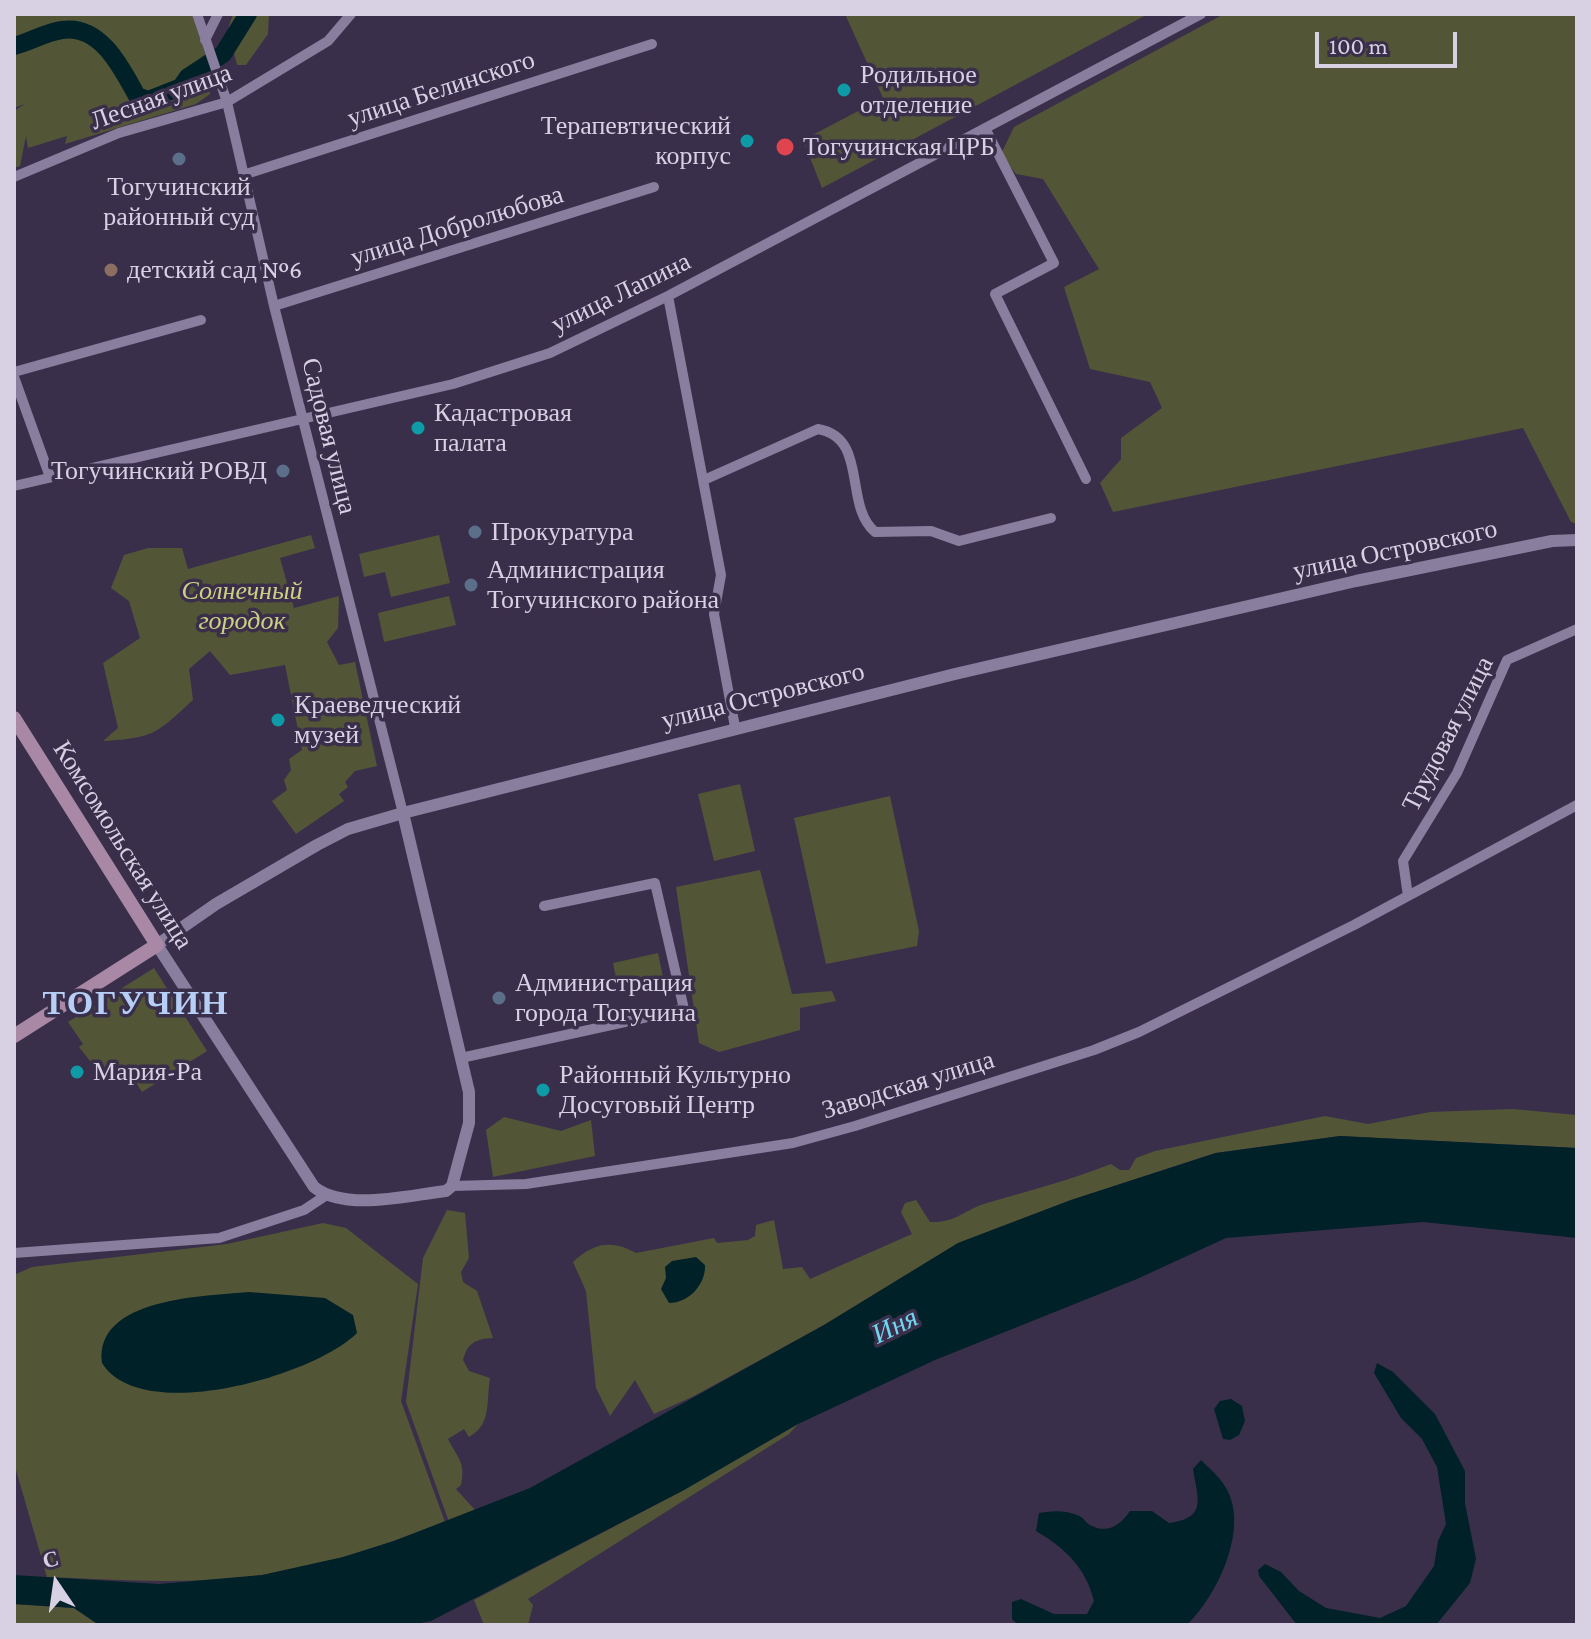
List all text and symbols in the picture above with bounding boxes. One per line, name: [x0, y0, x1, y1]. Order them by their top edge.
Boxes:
scale bar: [1319, 16, 1461, 66]
text: 100 m: [1329, 32, 1388, 59]
street label: улица Белинского: [343, 44, 539, 134]
street label: Лесная улица: [86, 57, 236, 137]
place label: Родильное отделение: [860, 59, 977, 120]
marker: Родильное отделение: [835, 81, 853, 99]
place label: Терапевтический корпус: [541, 110, 731, 172]
place label: Тогучинская ЦРБ: [803, 131, 995, 163]
marker: Терапевтический корпус: [738, 132, 756, 150]
marker: Тогучинская ЦРБ: [774, 136, 796, 158]
marker: Тогучинский районный суд: [170, 150, 188, 168]
place label: Тогучинский районный суд: [103, 171, 255, 232]
street label: улица Добролюбова: [347, 179, 567, 273]
street label: улица Лапина: [546, 246, 696, 340]
place label: детский сад №6: [127, 254, 302, 286]
marker: детский сад №6: [102, 261, 120, 279]
street label: Садовая улица: [295, 355, 363, 517]
place label: Кадастровая палата: [434, 397, 572, 458]
marker: Кадастровая палата: [409, 419, 427, 437]
place label: Тогучинский РОВД: [51, 455, 267, 487]
marker: Тогучинский РОВД: [274, 462, 292, 480]
street label: улица Островского: [1290, 513, 1500, 587]
place label: Прокуратура: [491, 516, 633, 548]
marker: Прокуратура: [466, 523, 484, 541]
place label: Администрация Тогучинского района: [487, 554, 719, 616]
park label: Солнечный городок: [181, 575, 303, 636]
marker: Администрация Тогучинского района: [462, 576, 480, 594]
street label: Трудовая улица: [1396, 651, 1500, 817]
street label: улица Островского: [658, 656, 868, 736]
place label: Краеведческий музей: [294, 689, 461, 750]
marker: Краеведческий музей: [269, 711, 287, 729]
street label: Комсомольская улица: [46, 735, 200, 955]
place label: Администрация города Тогучина: [515, 967, 696, 1028]
district label: ТОГУЧИН: [42, 984, 230, 1024]
marker: Администрация города Тогучина: [490, 989, 508, 1007]
street label: Заводская улица: [818, 1044, 998, 1126]
place label: Мария-Ра: [93, 1056, 202, 1088]
place label: Районный Культурно Досуговый Центр: [559, 1059, 791, 1120]
marker: Мария-Ра: [68, 1063, 86, 1081]
marker: Районный Культурно Досуговый Центр: [534, 1081, 552, 1099]
water label: Иня: [866, 1301, 924, 1351]
north arrow: [16, 1543, 96, 1623]
text: С: [40, 1545, 61, 1573]

